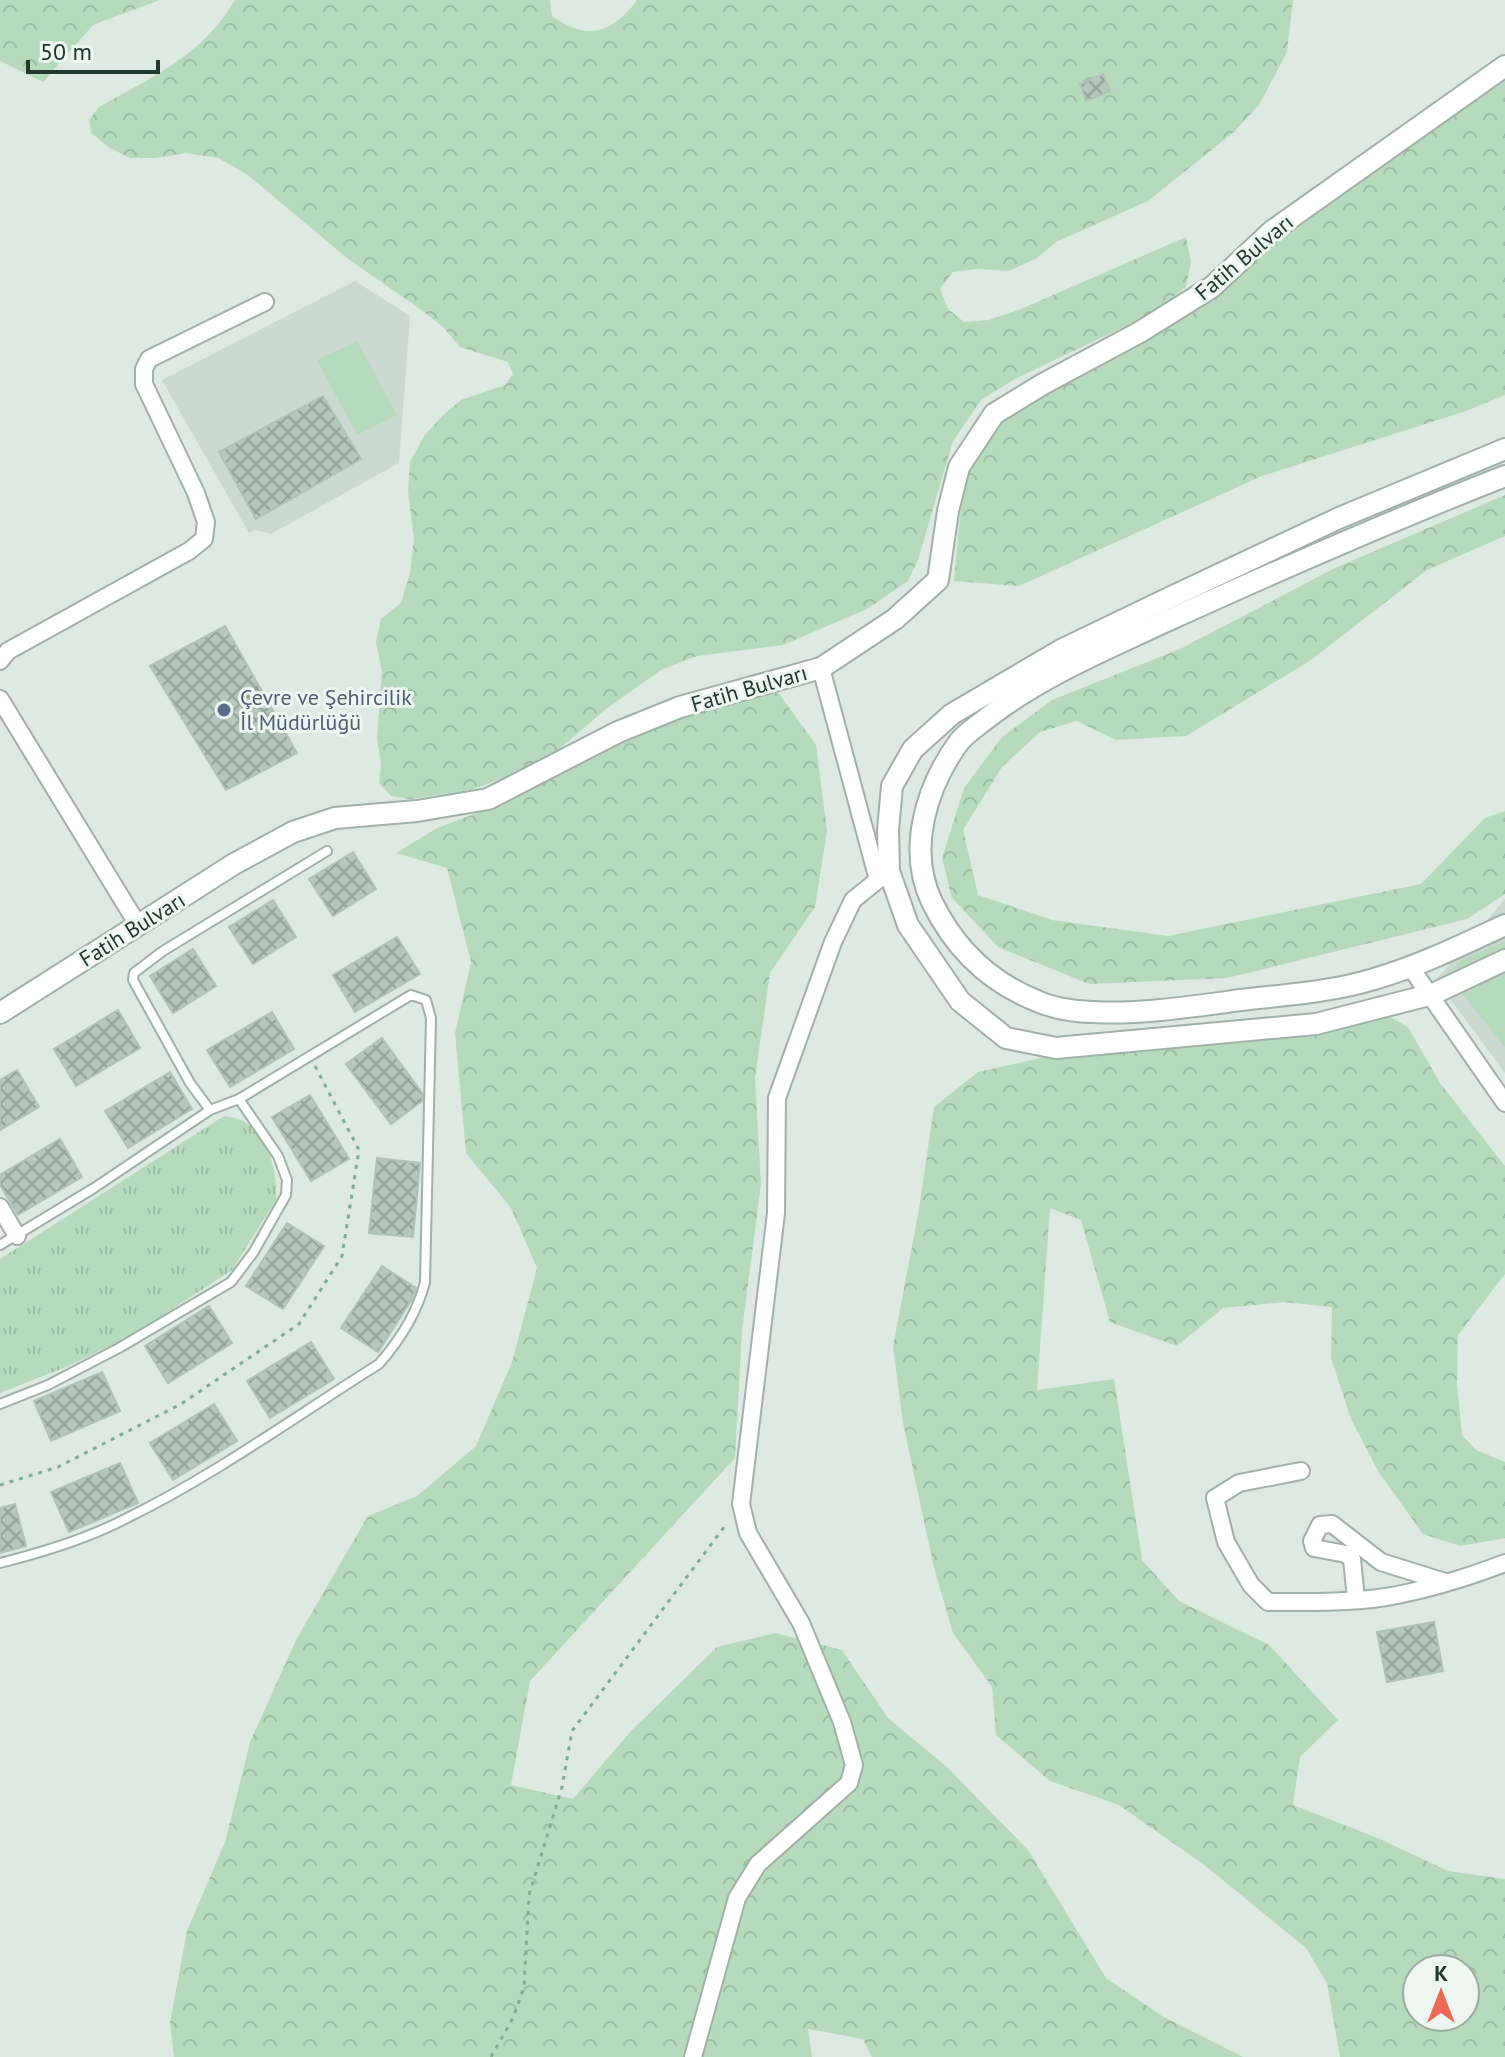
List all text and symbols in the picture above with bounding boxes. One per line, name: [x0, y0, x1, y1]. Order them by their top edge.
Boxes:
scale bar: [28, 24, 158, 74]
text: 50 m: [40, 36, 92, 67]
street label: Fatih Bulvarı: [1189, 208, 1299, 306]
street label: Fatih Bulvarı: [688, 658, 810, 718]
place label: Çevre ve Şehircilik İl Müdürlüğü: [240, 683, 412, 736]
marker: Çevre ve Şehircilik İl Müdürlüğü: [215, 701, 233, 719]
street label: Fatih Bulvarı: [74, 885, 190, 973]
north arrow: [1401, 1953, 1481, 2033]
text: K: [1434, 1959, 1448, 1987]

